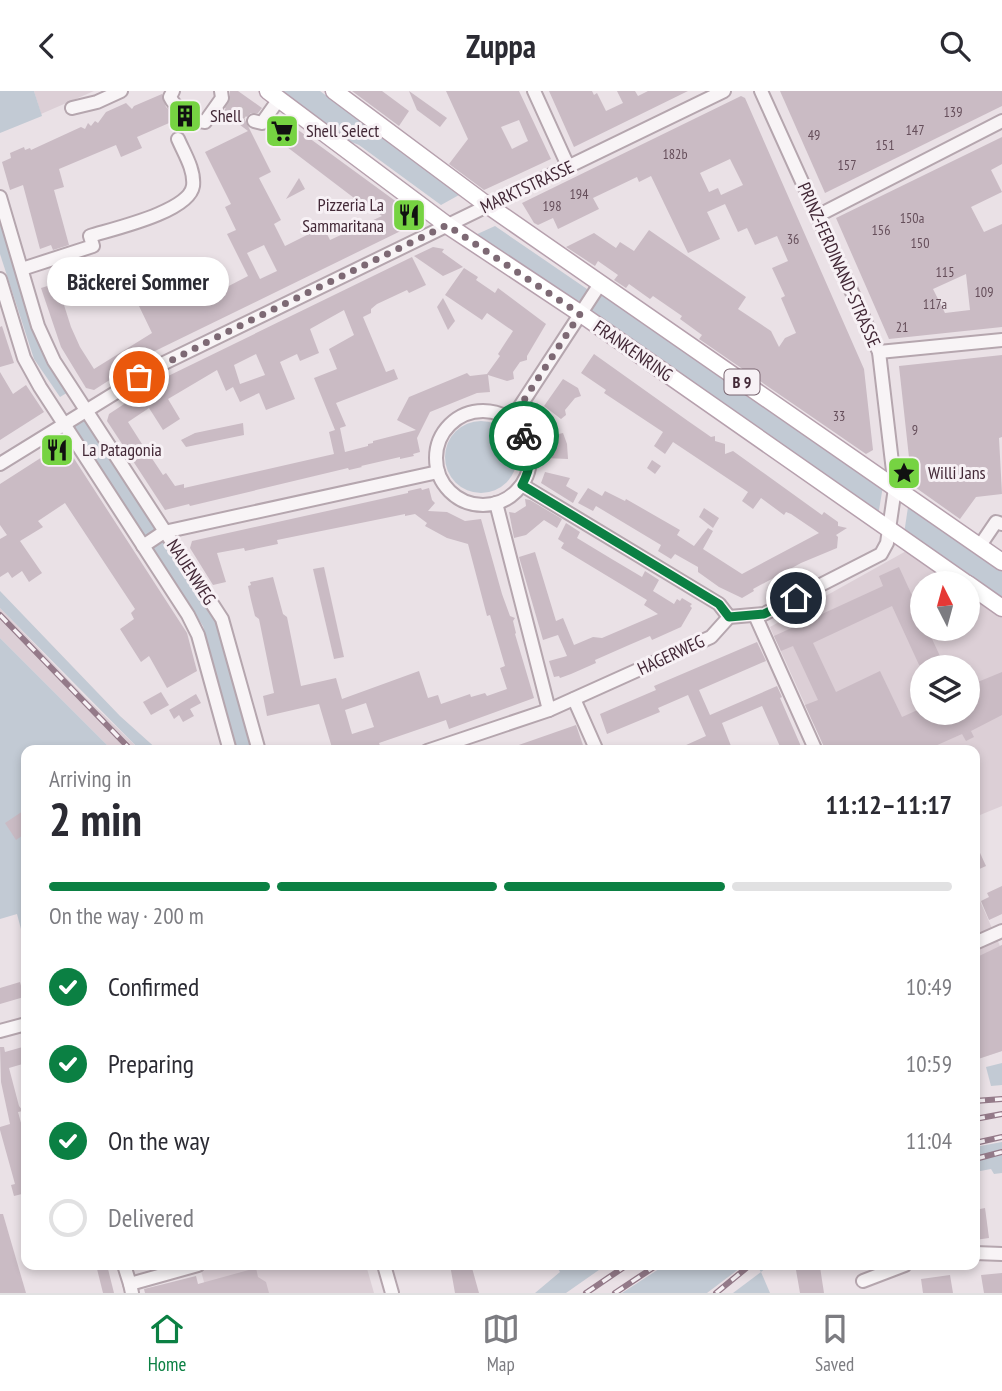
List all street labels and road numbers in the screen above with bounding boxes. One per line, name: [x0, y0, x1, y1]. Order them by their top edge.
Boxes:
street label: MARKTSTRASSE: [476, 155, 577, 218]
street label: PRINZ-FERDINAND-STRASSE: [793, 179, 886, 351]
street label: FRANKENRING: [589, 315, 677, 386]
road number: B 9: [724, 369, 760, 395]
street label: NAUENWEG: [162, 535, 221, 609]
street label: HAGERWEG: [634, 629, 708, 680]

